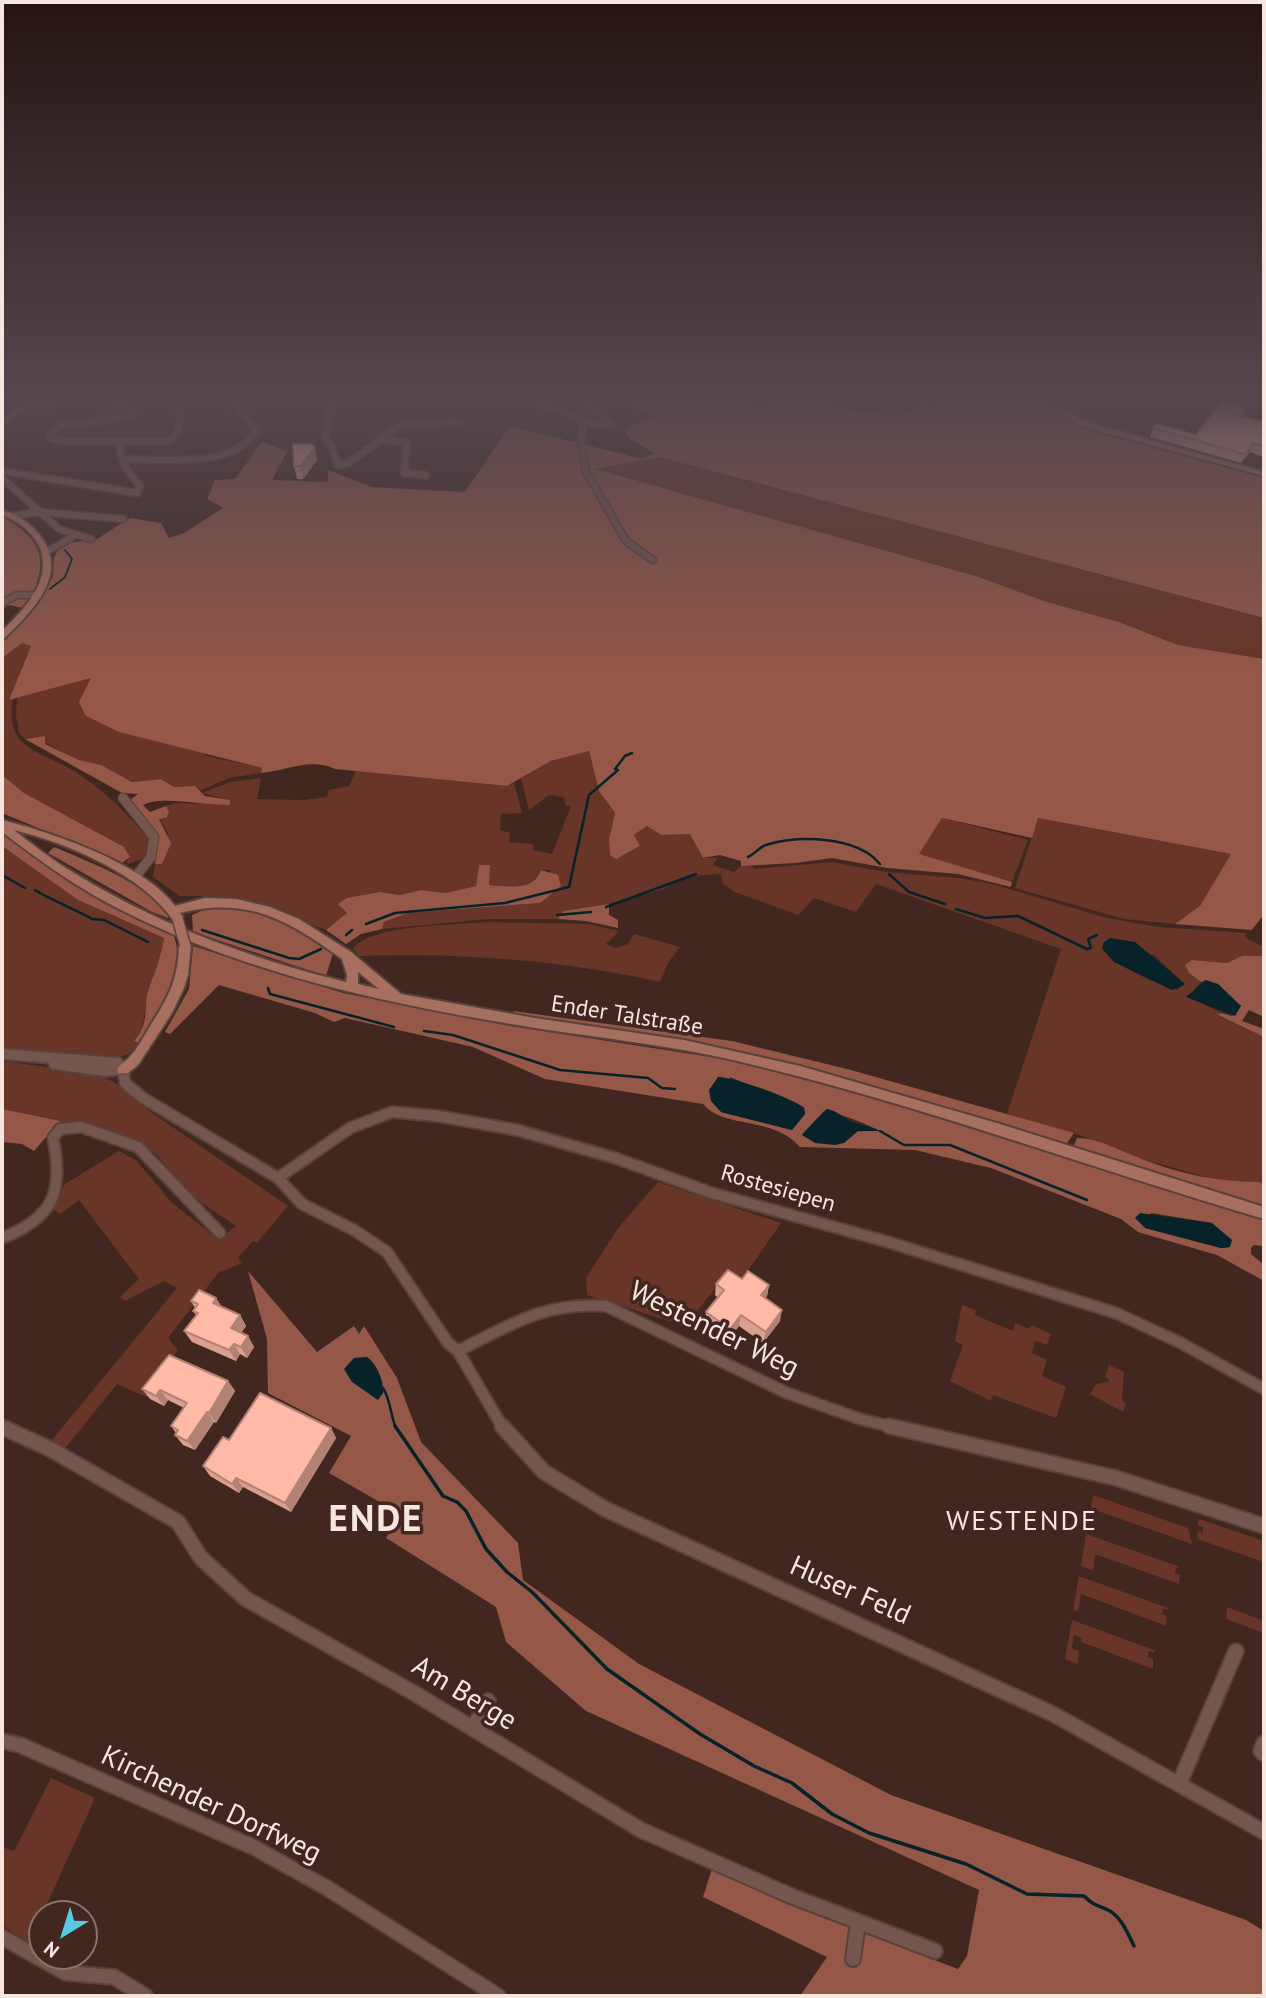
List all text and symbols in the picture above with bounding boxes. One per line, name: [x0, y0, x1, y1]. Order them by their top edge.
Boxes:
street label: Ender Talstraße: [549, 990, 705, 1042]
street label: Rostesiepen: [717, 1159, 839, 1219]
street label: Westender Weg: [624, 1275, 804, 1385]
district label: ENDE: [329, 1498, 423, 1542]
district label: WESTENDE: [947, 1505, 1097, 1539]
street label: Huser Feld: [784, 1549, 916, 1633]
street label: Am Berge: [406, 1650, 522, 1738]
street label: Kirchender Dorfweg: [96, 1739, 326, 1871]
north arrow: [28, 1900, 98, 1970]
text: N: [39, 1937, 64, 1963]

